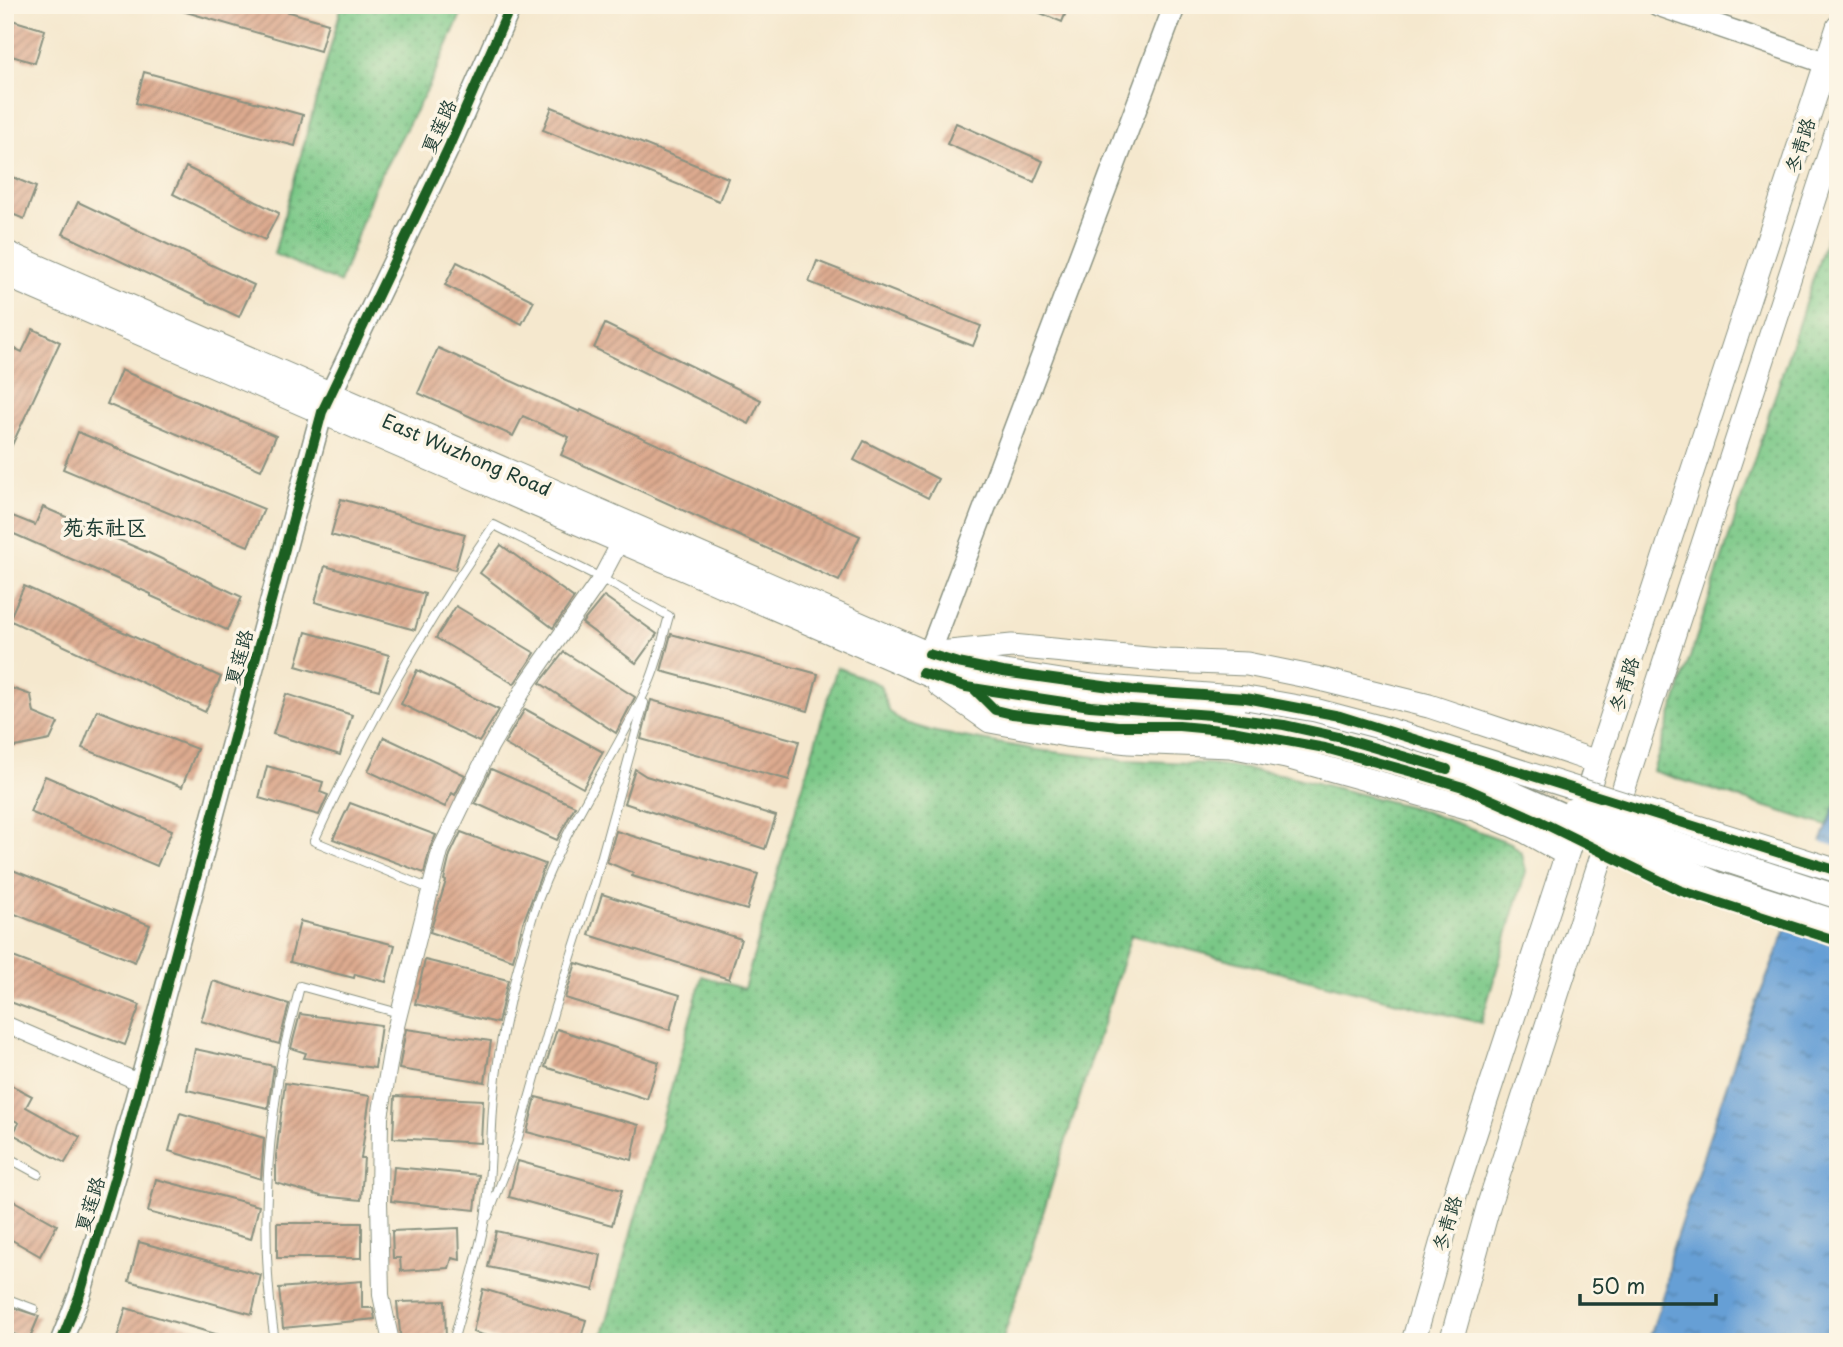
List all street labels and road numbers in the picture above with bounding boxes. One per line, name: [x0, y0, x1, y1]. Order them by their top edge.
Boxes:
street label: 夏莲路: [414, 94, 462, 158]
street label: 冬青路: [1777, 114, 1821, 176]
street label: East Wuzhong Road: [378, 406, 556, 502]
street label: 夏莲路: [217, 626, 259, 688]
street label: 冬青路: [1601, 653, 1645, 715]
street label: 夏莲路: [67, 1173, 111, 1235]
street label: 冬青路: [1424, 1192, 1468, 1254]

